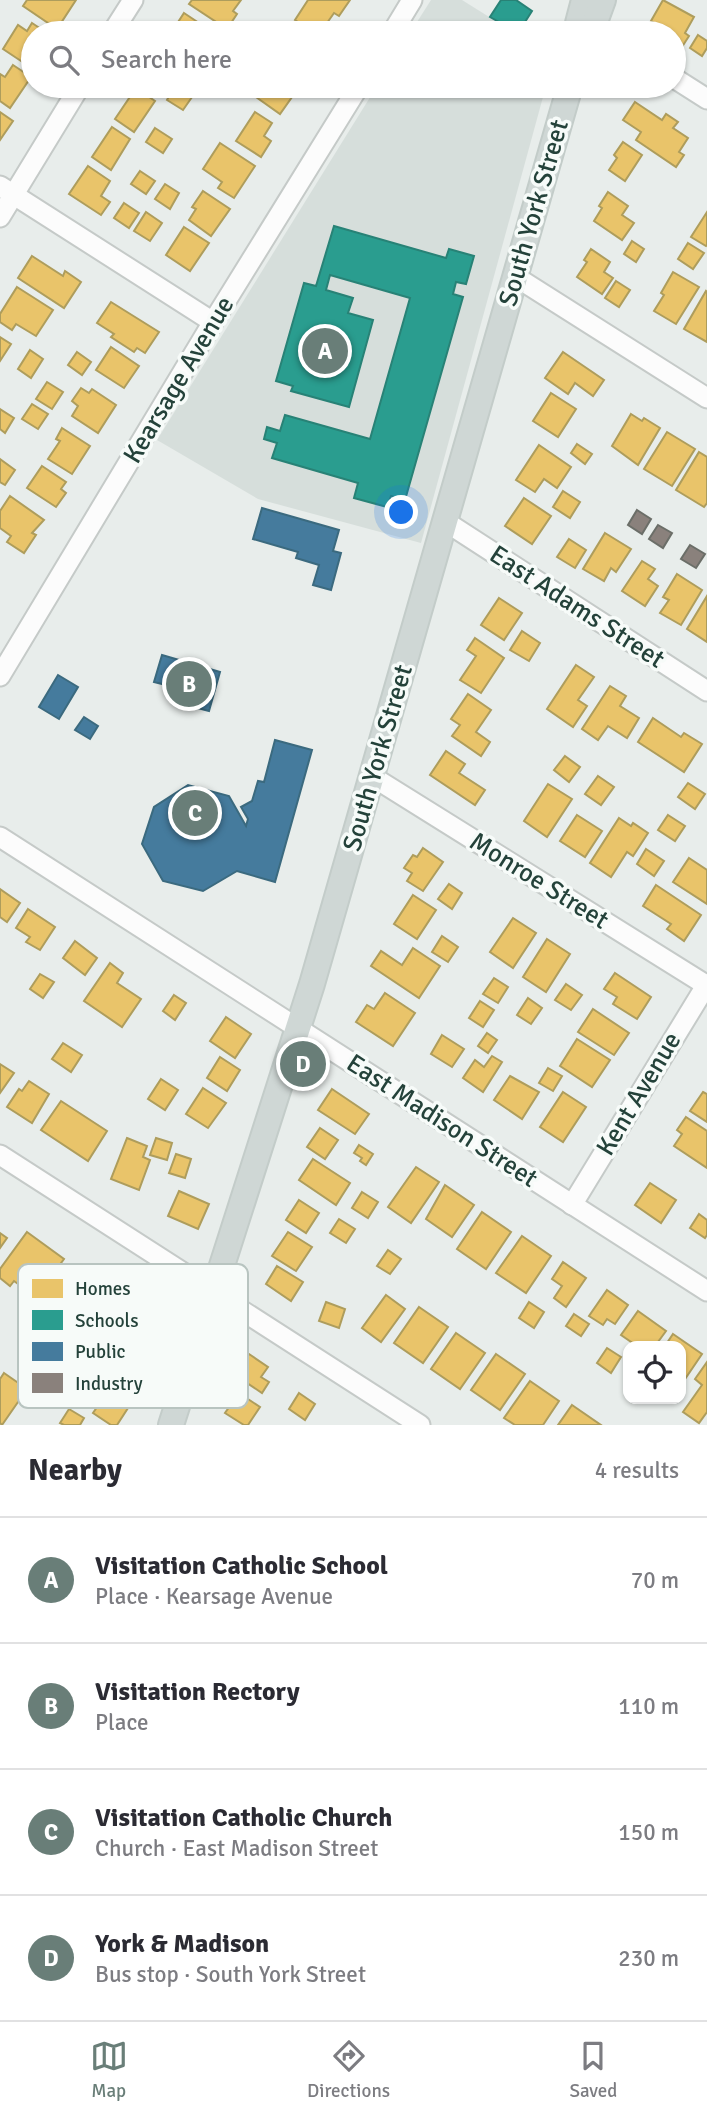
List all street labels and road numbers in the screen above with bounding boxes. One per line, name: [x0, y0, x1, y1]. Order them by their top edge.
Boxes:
street label: South York Street: [492, 116, 576, 310]
street label: Kearsage Avenue: [117, 291, 241, 469]
street label: East Adams Street: [484, 539, 670, 675]
street label: South York Street: [336, 661, 420, 855]
street label: Monroe Street: [464, 826, 614, 936]
street label: Kent Avenue: [590, 1026, 688, 1162]
street label: East Madison Street: [341, 1047, 543, 1195]

